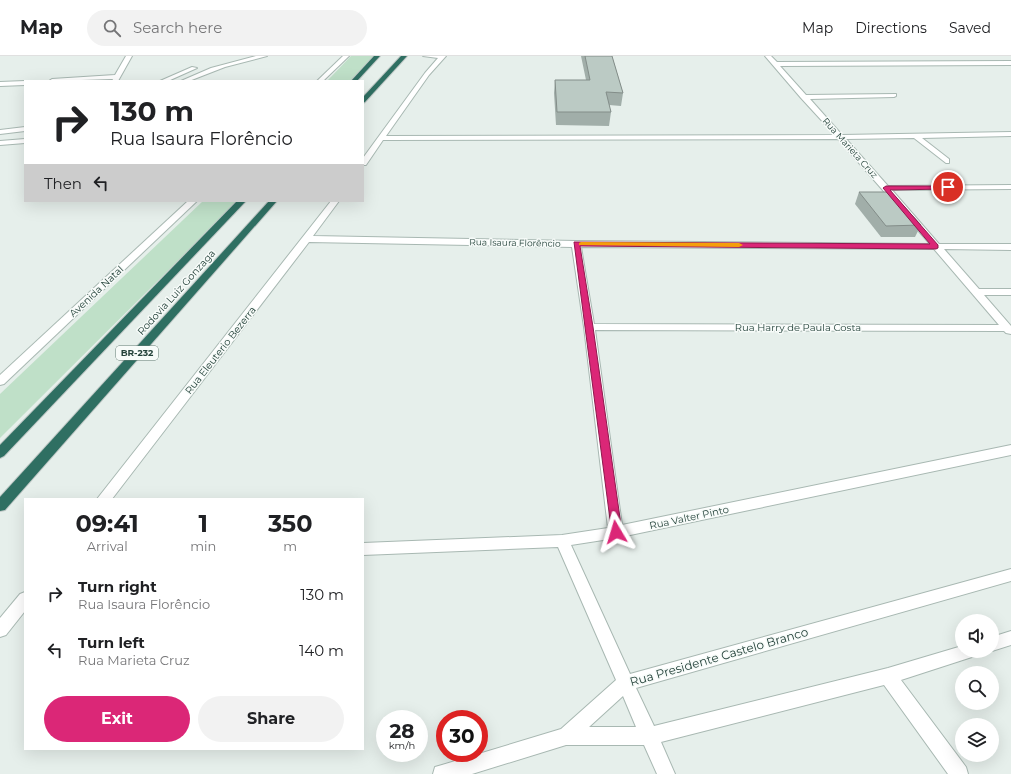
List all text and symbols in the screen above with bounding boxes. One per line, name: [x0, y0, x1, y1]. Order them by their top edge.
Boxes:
search box: [87, 10, 367, 46]
text: Map: [20, 16, 63, 39]
icon: search: [101, 17, 123, 39]
text: Search here: [133, 18, 222, 37]
text: Map: [802, 19, 833, 37]
text: Directions: [855, 19, 927, 37]
text: Saved: [949, 19, 991, 37]
text: 130 m: [110, 94, 194, 128]
icon: right: [44, 96, 96, 148]
street label: Rua Marieta Cruz: [820, 115, 881, 180]
text: Rua Isaura Florêncio: [110, 128, 293, 150]
pin: [931, 170, 965, 204]
icon: left: [90, 172, 112, 194]
text: Then: [44, 174, 82, 193]
icon: arrive: [937, 176, 959, 198]
street label: Rua Isaura Florêncio: [469, 236, 561, 249]
street label: Rodovia Luiz Gonzaga: [135, 247, 218, 338]
street label: Avenida Natal: [67, 263, 126, 320]
street label: Rua Eleuterio Bezerra: [182, 304, 259, 397]
street label: Rua Harry de Paula Costa: [735, 321, 861, 334]
road number: BR-232: [116, 346, 158, 360]
street label: Rua Valter Pinto: [648, 503, 730, 532]
text: 09:41: [76, 509, 139, 538]
text: 1: [199, 509, 208, 538]
text: 350: [268, 509, 312, 538]
position arrow: [595, 511, 637, 553]
text: Arrival: [87, 538, 128, 554]
text: min: [190, 538, 216, 554]
text: m: [283, 538, 297, 554]
text: Turn right: [78, 577, 157, 596]
icon: right: [44, 583, 66, 605]
text: 130 m: [300, 585, 344, 604]
text: Rua Isaura Florêncio: [78, 596, 210, 612]
map controls: [955, 614, 999, 762]
button: sound: [955, 614, 999, 658]
street label: Rua Presidente Castelo Branco: [628, 624, 810, 689]
text: Turn left: [78, 633, 145, 652]
icon: left: [44, 639, 66, 661]
text: 140 m: [299, 641, 344, 660]
text: Rua Marieta Cruz: [78, 652, 190, 668]
button: search: [955, 666, 999, 710]
button: Exit: [44, 696, 190, 742]
button: Share: [198, 696, 344, 742]
speed limit sign: 30: [436, 710, 488, 762]
button: layers: [955, 718, 999, 762]
text: 28: [390, 719, 415, 743]
text: km/h: [389, 739, 415, 752]

